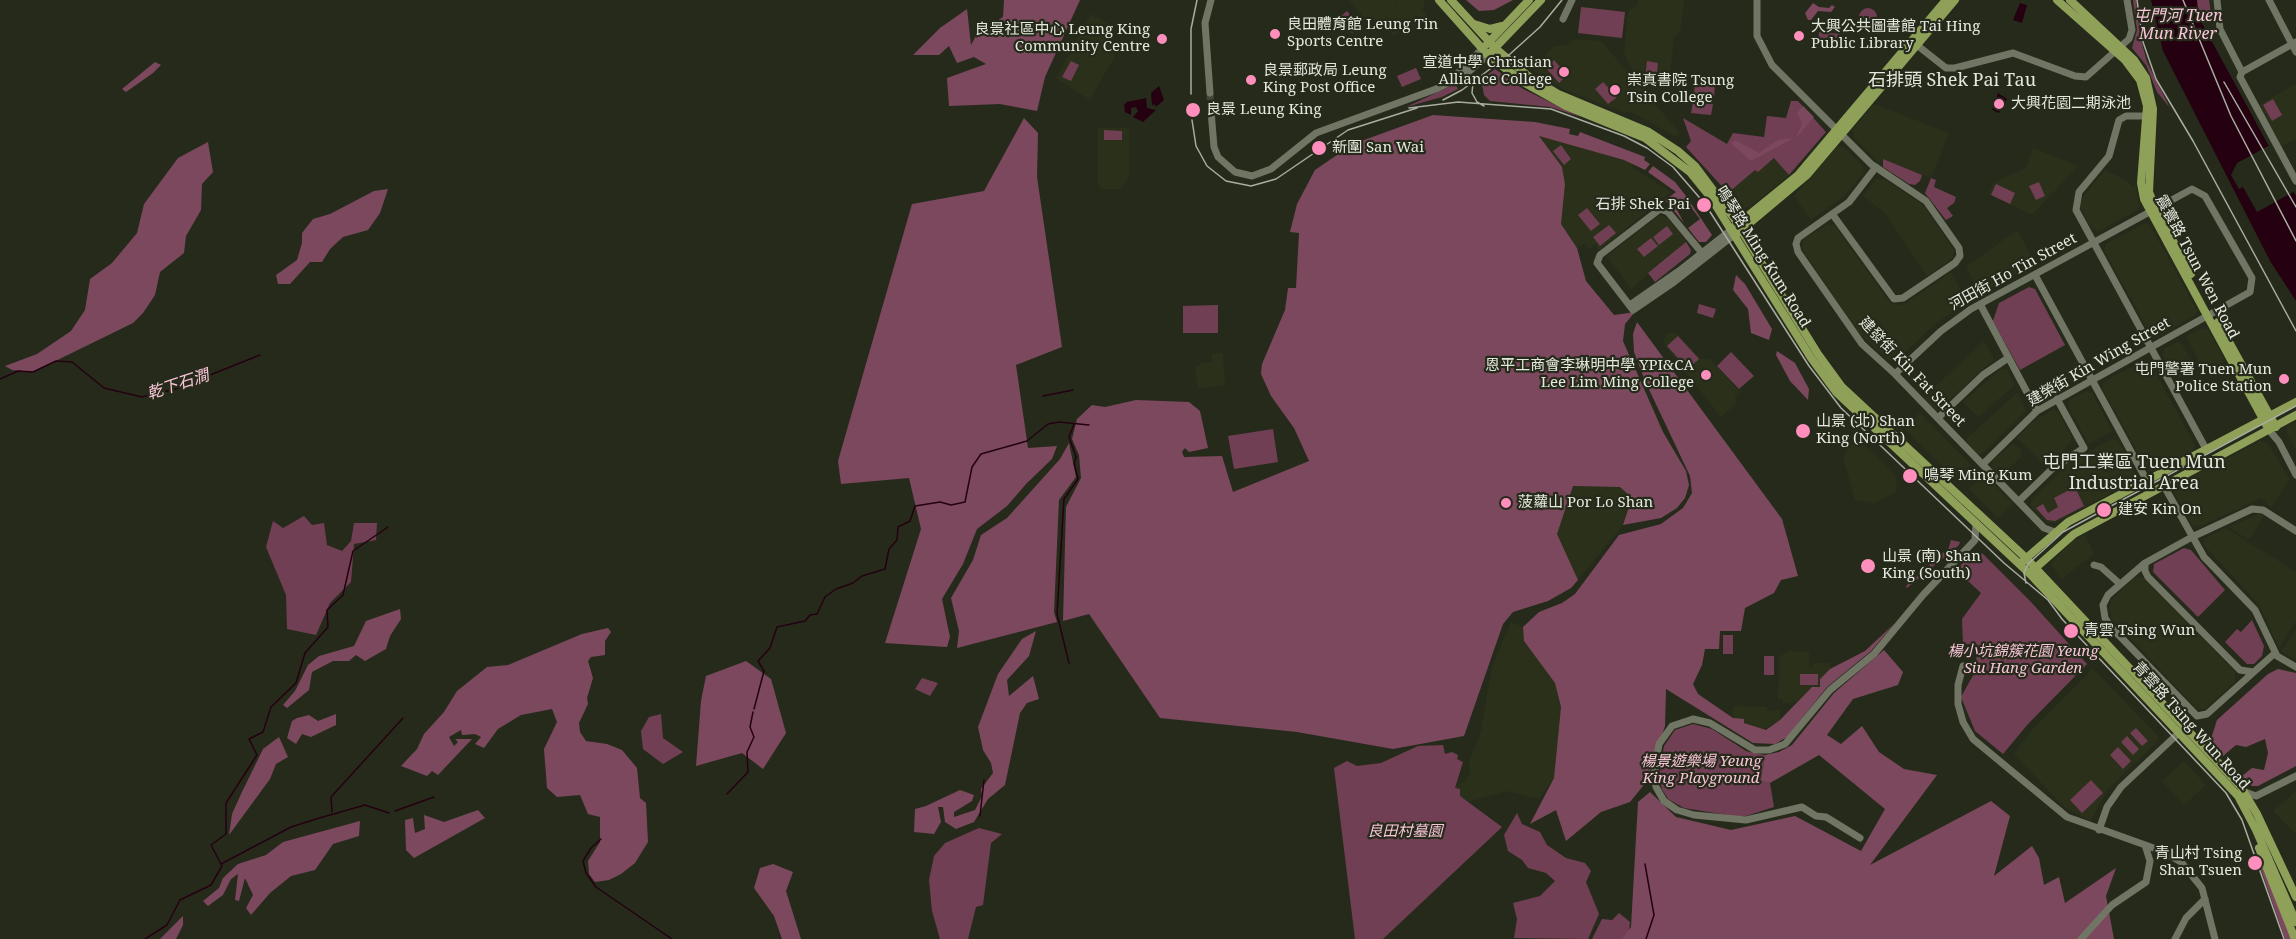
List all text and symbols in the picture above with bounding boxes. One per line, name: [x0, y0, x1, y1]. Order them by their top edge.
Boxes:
water label: 屯門河 Tuen Mun River: [2133, 6, 2223, 44]
place label: 良田體育館 Leung Tin Sports Centre: [1287, 16, 1438, 51]
place label: 大興公共圖書館 Tai Hing Public Library: [1811, 18, 1980, 53]
place label: 良景社區中心 Leung King Community Centre: [975, 21, 1150, 56]
marker: 良田體育館 Leung Tin Sports Centre: [1268, 27, 1282, 41]
marker: 大興公共圖書館 Tai Hing Public Library: [1792, 29, 1806, 43]
marker: 良景社區中心 Leung King Community Centre: [1155, 32, 1169, 46]
place label: 宣道中學 Christian Alliance College: [1423, 54, 1552, 89]
place label: 良景郵政局 Leung King Post Office: [1263, 62, 1387, 97]
marker: 宣道中學 Christian Alliance College: [1557, 65, 1571, 79]
district label: 石排頭 Shek Pai Tau: [1868, 70, 2036, 92]
place label: 崇真書院 Tsung Tsin College: [1627, 72, 1734, 107]
marker: 良景郵政局 Leung King Post Office: [1244, 73, 1258, 87]
marker: 崇真書院 Tsung Tsin College: [1608, 83, 1622, 97]
place label: 大興花園二期泳池: [2011, 95, 2131, 113]
marker: 大興花園二期泳池: [1992, 97, 2006, 111]
marker: 良景 Leung King: [1184, 101, 1202, 119]
place label: 良景 Leung King: [1206, 101, 1321, 119]
marker: 新圍 San Wai: [1310, 139, 1328, 157]
place label: 新圍 San Wai: [1332, 139, 1424, 157]
street label: 鳴琴路 Ming Kum Road: [1712, 183, 1814, 331]
street label: 震寰路 Tsun Wen Road: [2151, 192, 2243, 342]
place label: 石排 Shek Pai: [1595, 196, 1690, 214]
marker: 石排 Shek Pai: [1695, 196, 1713, 214]
street label: 河田街 Ho Tin Street: [1946, 230, 2080, 314]
street label: 建發街 Kin Fat Street: [1855, 313, 1969, 431]
street label: 建榮街 Kin Wing Street: [2024, 314, 2174, 410]
place label: 恩平工商會李琳明中學 YPI&CA Lee Lim Ming College: [1485, 357, 1694, 392]
place label: 屯門警署 Tuen Mun Police Station: [2135, 361, 2272, 396]
water label: 乾下石澗: [145, 366, 211, 404]
marker: 恩平工商會李琳明中學 YPI&CA Lee Lim Ming College: [1699, 368, 1713, 382]
marker: 屯門警署 Tuen Mun Police Station: [2277, 372, 2291, 386]
place label: 山景 (北) Shan King (North): [1816, 413, 1915, 448]
marker: 山景 (北) Shan King (North): [1794, 422, 1812, 440]
district label: 屯門工業區 Tuen Mun Industrial Area: [2043, 452, 2225, 494]
marker: 鳴琴 Ming Kum: [1901, 467, 1919, 485]
place label: 鳴琴 Ming Kum: [1924, 467, 2032, 485]
place label: 菠蘿山 Por Lo Shan: [1518, 494, 1653, 512]
marker: 菠蘿山 Por Lo Shan: [1499, 496, 1513, 510]
marker: 建安 Kin On: [2095, 501, 2113, 519]
place label: 建安 Kin On: [2118, 501, 2202, 519]
place label: 山景 (南) Shan King (South): [1882, 548, 1981, 583]
marker: 山景 (南) Shan King (South): [1859, 557, 1877, 575]
marker: 青雲 Tsing Wun: [2062, 622, 2080, 640]
place label: 青雲 Tsing Wun: [2084, 622, 2195, 640]
park label: 楊小坑錦簇花園 Yeung Siu Hang Garden: [1948, 643, 2098, 678]
street label: 青雲路 Tsing Wun Road: [2129, 658, 2253, 794]
park label: 楊景遊樂場 Yeung King Playground: [1641, 753, 1761, 788]
park label: 良田村墓園: [1368, 823, 1442, 841]
place label: 青山村 Tsing Shan Tsuen: [2155, 845, 2242, 880]
marker: 青山村 Tsing Shan Tsuen: [2246, 854, 2264, 872]

